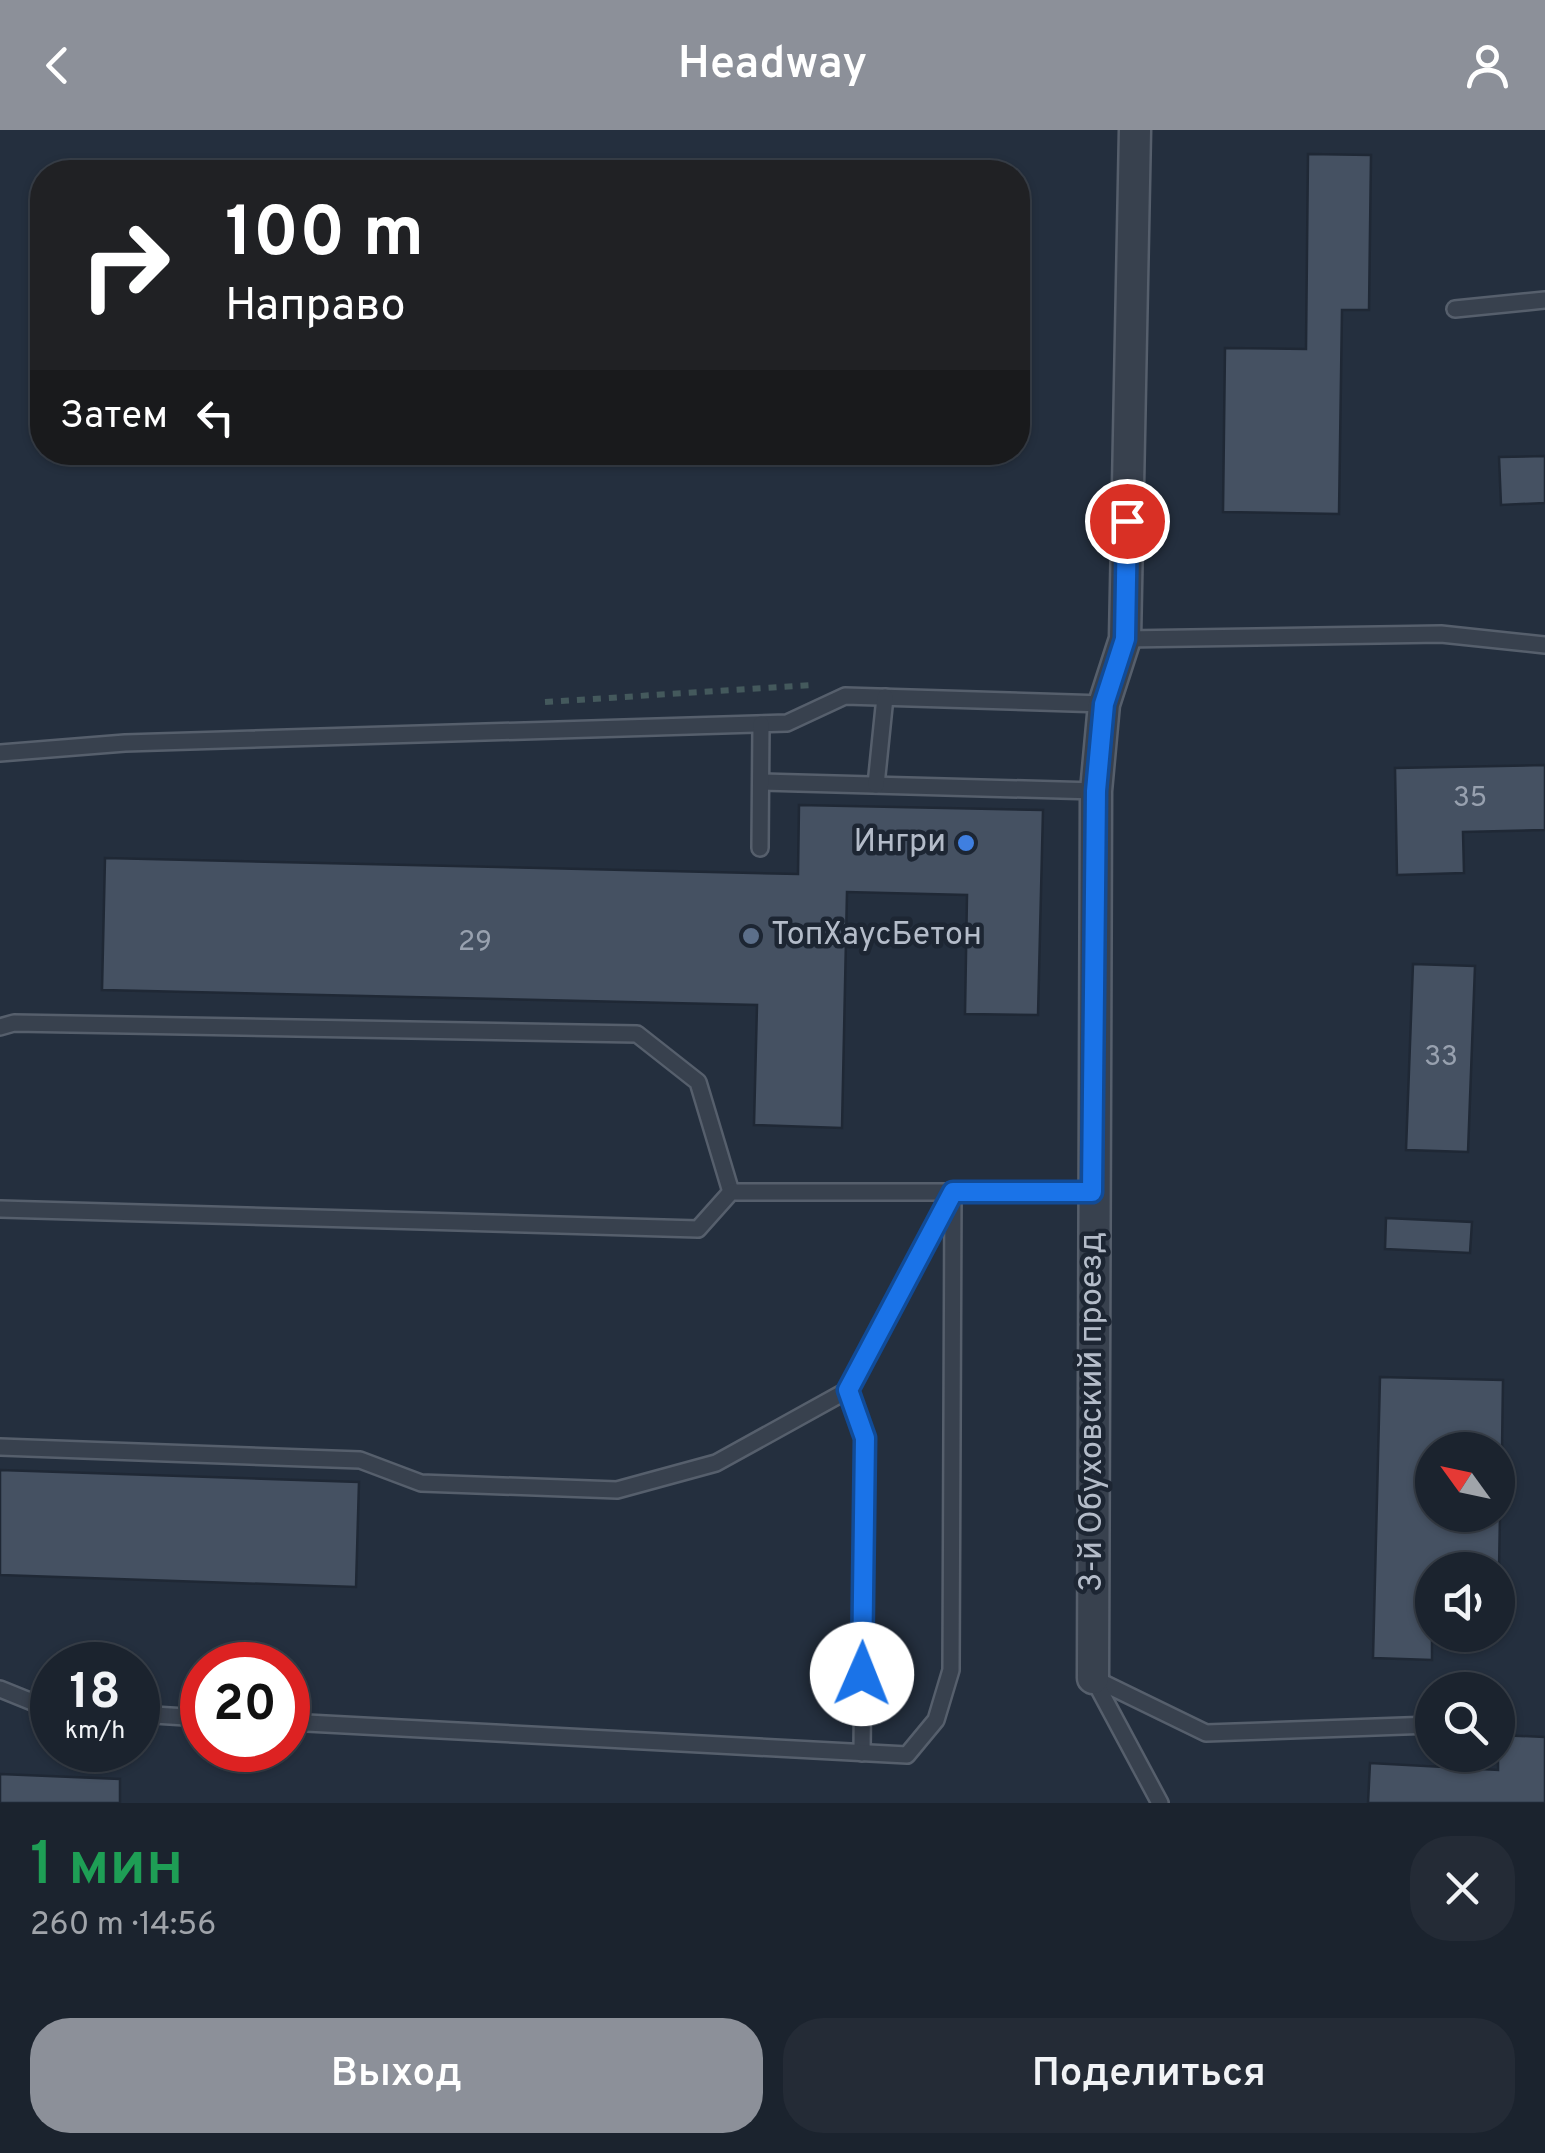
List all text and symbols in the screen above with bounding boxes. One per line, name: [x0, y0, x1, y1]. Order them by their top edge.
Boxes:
text: Headway: [678, 37, 867, 94]
icon: back: [30, 38, 85, 93]
icon: person: [1460, 38, 1515, 93]
text: 100 m: [225, 192, 424, 281]
icon: right: [60, 200, 190, 330]
text: Направо: [225, 279, 406, 336]
icon: left: [188, 390, 243, 445]
text: Затем: [60, 393, 168, 442]
pin: [1085, 479, 1170, 564]
icon: arrive: [1100, 494, 1155, 549]
house number: 35: [1453, 781, 1487, 817]
place label: Ингри: [854, 823, 946, 863]
marker: Ингри: [955, 832, 977, 854]
place label: ТопХаусБетон: [771, 916, 982, 956]
house number: 29: [458, 925, 492, 961]
marker: ТопХаусБетон: [740, 925, 762, 947]
house number: 33: [1424, 1040, 1458, 1076]
street label: 3-й Обуховский проезд: [1073, 1232, 1113, 1592]
north arrow: [1415, 1432, 1515, 1532]
map controls: [1415, 1432, 1515, 1772]
button: sound: [1415, 1552, 1515, 1652]
position arrow: [810, 1622, 914, 1726]
speed limit sign: 20: [180, 1642, 310, 1772]
text: 18: [69, 1663, 121, 1726]
button: search: [1415, 1672, 1515, 1772]
text: km/h: [65, 1716, 125, 1748]
text: 1 мин: [30, 1830, 183, 1906]
button: close: [1410, 1836, 1515, 1941]
text: 260 m · 14:56: [30, 1906, 216, 1946]
button: Выход: [30, 2018, 763, 2133]
button: Поделиться: [783, 2018, 1515, 2133]

